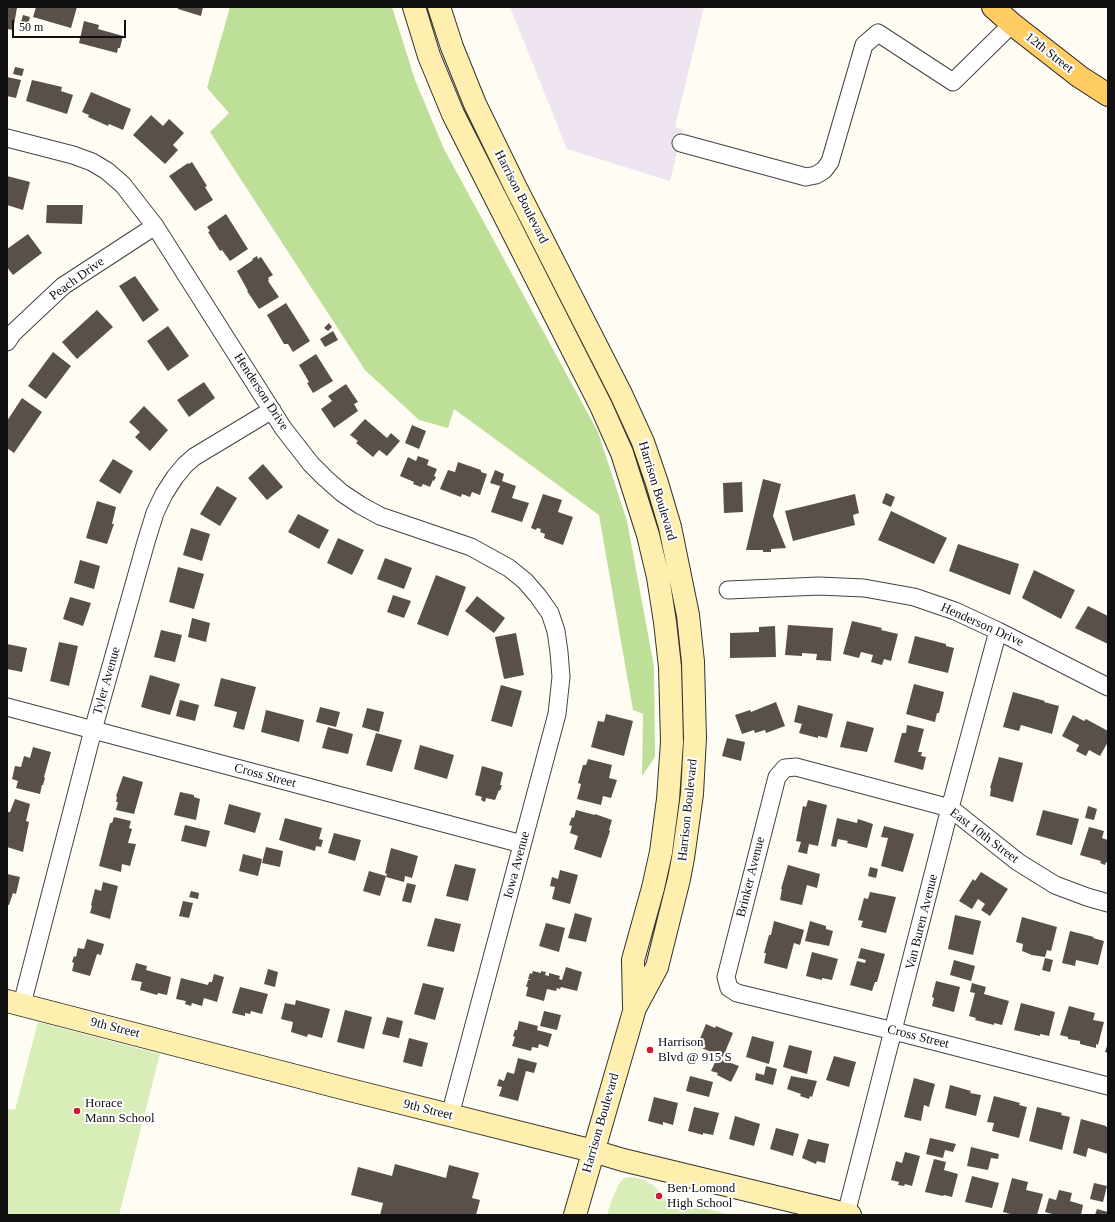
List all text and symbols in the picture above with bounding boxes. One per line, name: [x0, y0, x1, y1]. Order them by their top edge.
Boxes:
scale bar: [14, 12, 128, 38]
text: 50 m: [19, 20, 43, 34]
street label: 12th Street: [1022, 29, 1076, 77]
street label: Harrison Boulevard: [491, 148, 551, 246]
street label: Peach Drive: [47, 254, 107, 304]
street label: Henderson Drive: [230, 350, 292, 434]
street label: Harrison Boulevard: [634, 440, 680, 542]
street label: Henderson Drive: [938, 600, 1026, 650]
street label: Tyler Avenue: [90, 645, 124, 717]
street label: Harrison Boulevard: [675, 758, 701, 862]
street label: Cross Street: [232, 760, 298, 792]
street label: East 10th Street: [946, 805, 1022, 867]
street label: Iowa Avenue: [501, 830, 533, 900]
street label: Brinker Avenue: [733, 835, 769, 919]
street label: Van Buren Avenue: [903, 873, 941, 971]
street label: 9th Street: [89, 1014, 141, 1042]
street label: Cross Street: [885, 1022, 951, 1052]
place label: Harrison Blvd @ 915 S: [658, 1035, 732, 1066]
marker: Harrison Blvd @ 915 S: [645, 1045, 655, 1055]
street label: Harrison Boulevard: [579, 1071, 623, 1175]
place label: Horace Mann School: [85, 1096, 155, 1127]
street label: 9th Street: [402, 1096, 454, 1124]
marker: Horace Mann School: [72, 1106, 82, 1116]
place label: Ben Lomond High School: [667, 1181, 735, 1212]
marker: Ben Lomond High School: [654, 1191, 664, 1201]

